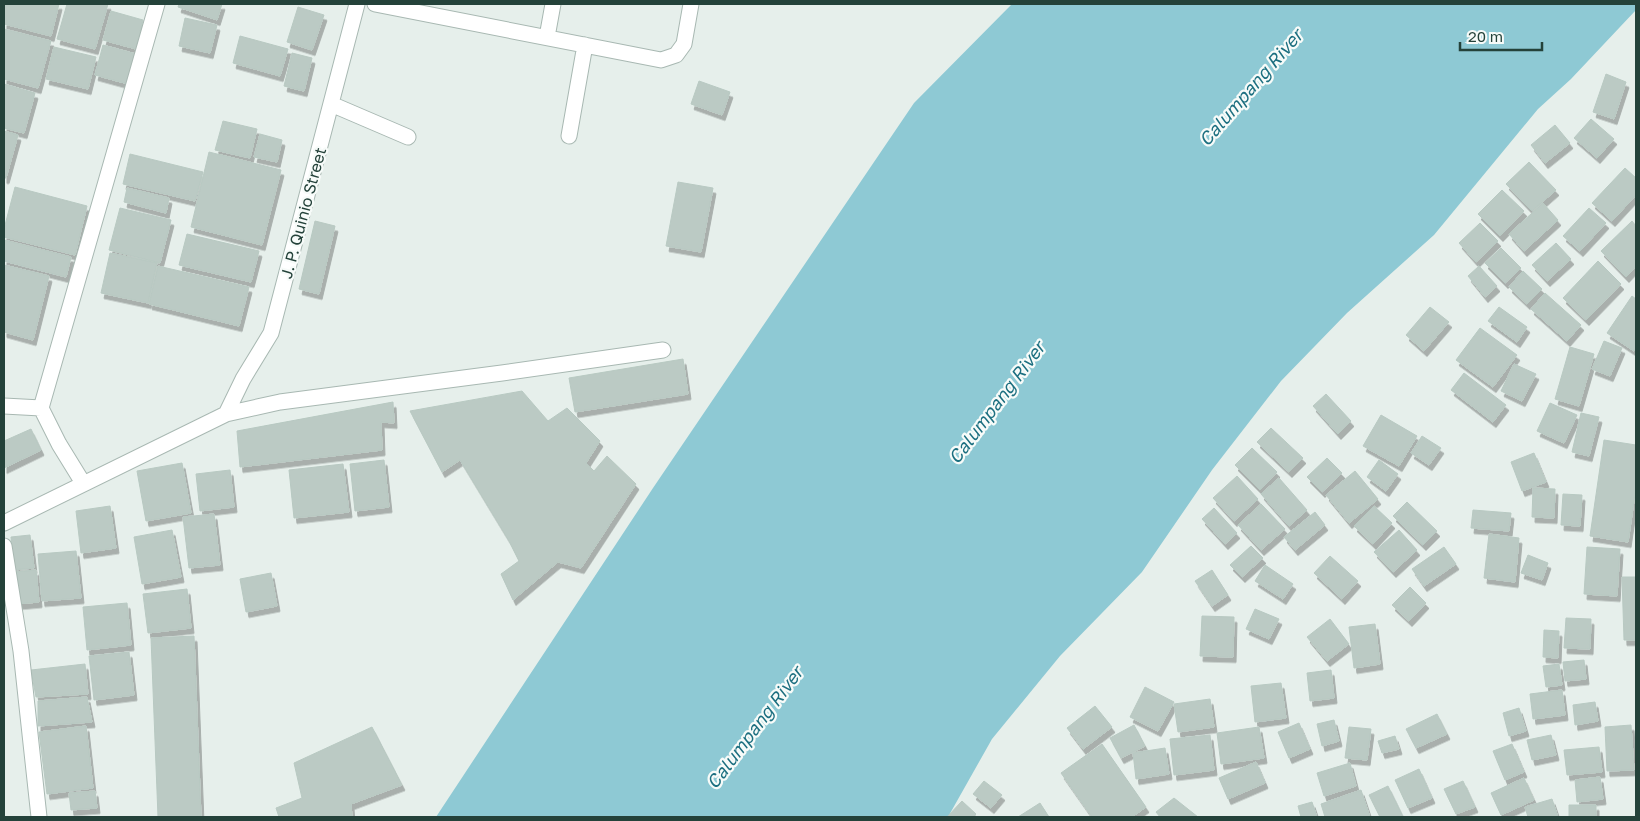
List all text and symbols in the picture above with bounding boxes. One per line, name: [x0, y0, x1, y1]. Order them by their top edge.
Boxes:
scale bar: [1460, 20, 1542, 52]
water label: Calumpang River: [1194, 22, 1309, 150]
text: 20 m: [1468, 27, 1503, 45]
street label: J. P. Quinio Street: [276, 145, 330, 281]
water label: Calumpang River: [943, 335, 1051, 468]
water label: Calumpang River: [701, 660, 809, 793]

